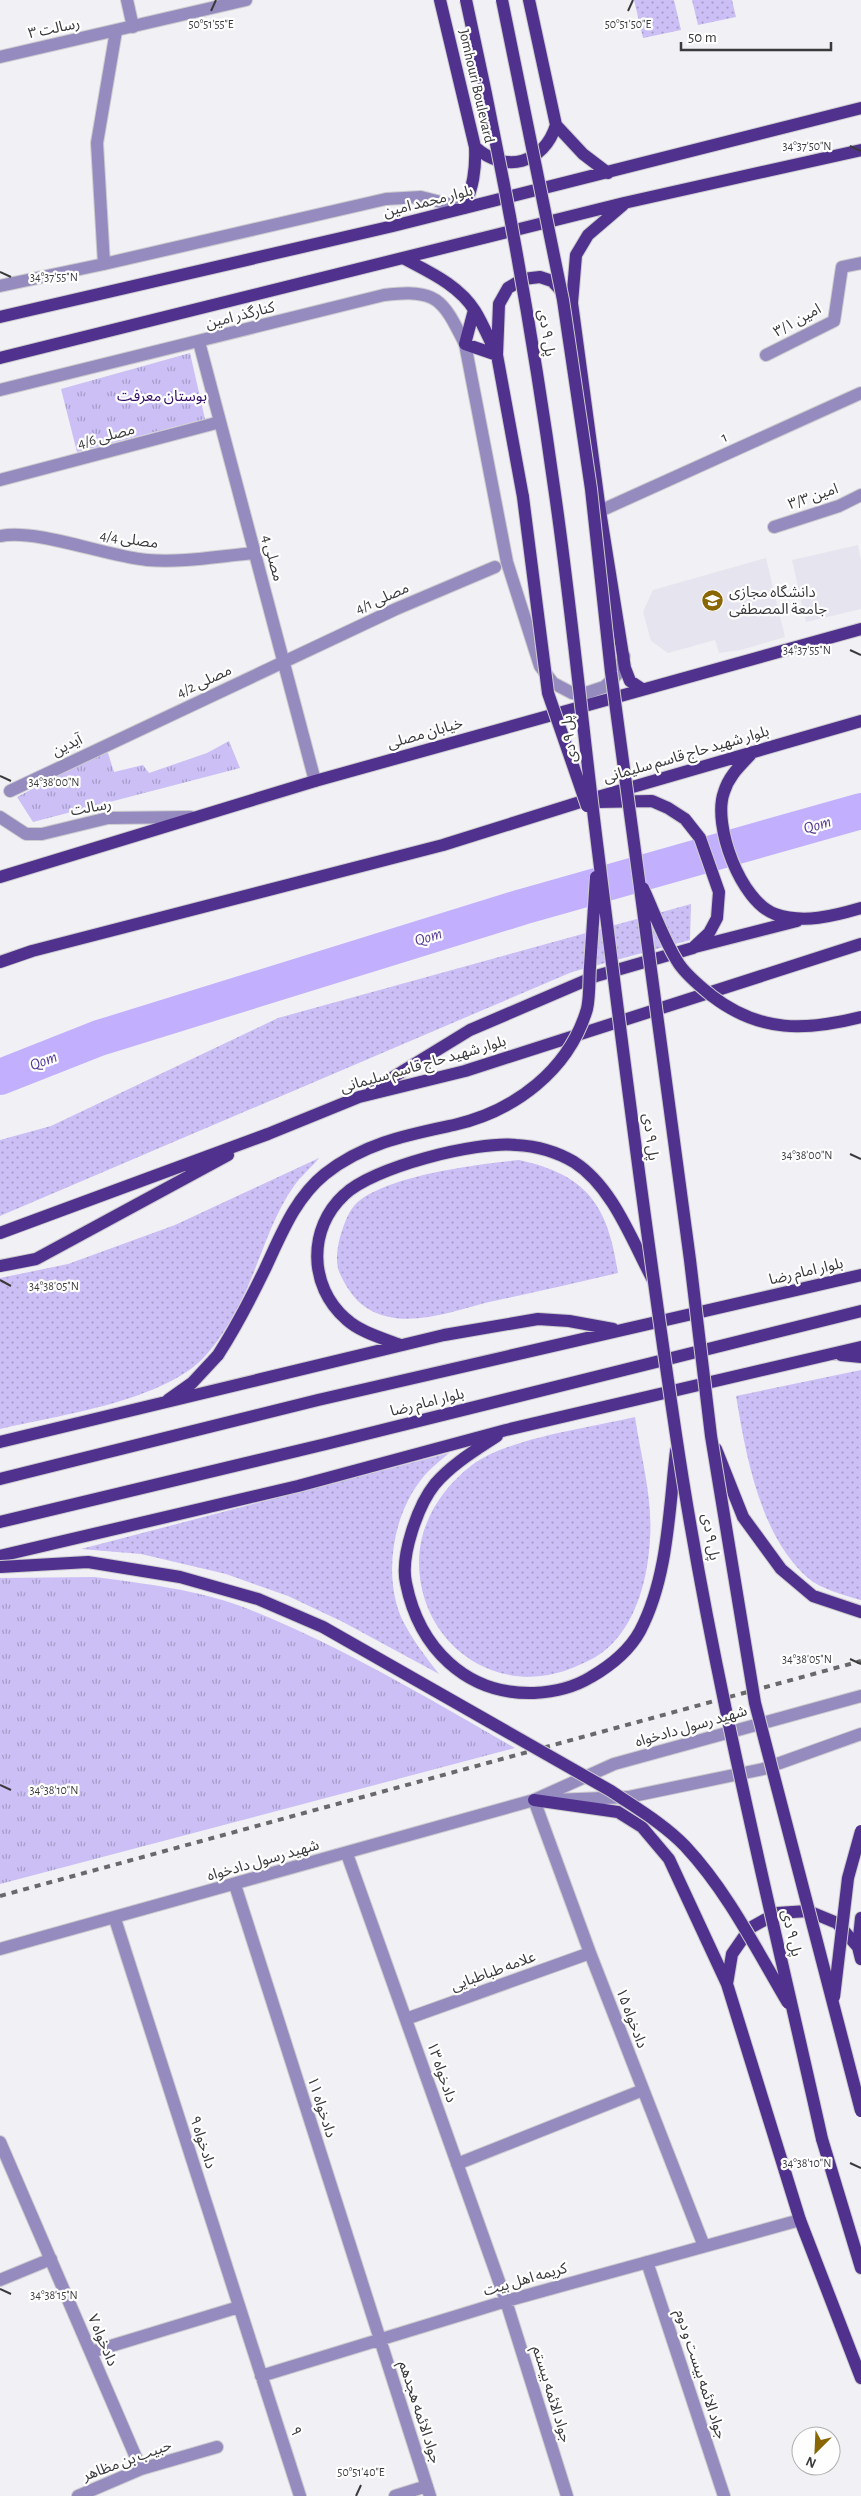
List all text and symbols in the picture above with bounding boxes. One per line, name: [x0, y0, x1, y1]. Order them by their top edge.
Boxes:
street label: رسالت ۳: [27, 16, 82, 42]
text: 50°51'55"E: [188, 18, 234, 30]
text: 50°51'50"E: [605, 18, 651, 30]
scale bar: [681, 20, 831, 52]
street label: Jomhouri Boulevard: [456, 28, 497, 145]
text: 50 m: [688, 30, 717, 45]
text: 34°37'50"N: [782, 140, 832, 152]
street label: بلوار محمد امین: [382, 183, 475, 221]
text: 34°37'55"N: [30, 271, 78, 283]
street label: کنارگذر امین: [204, 298, 277, 332]
street label: امین ۳/۱: [771, 301, 824, 340]
street label: پل ۹ دی: [533, 308, 558, 358]
park label: بوستان معرفت: [117, 389, 207, 405]
street label: مصلی 4/6: [76, 422, 137, 452]
street label: 1: [719, 430, 730, 445]
street label: امین ۳/۳: [786, 481, 840, 513]
street label: مصلی 4/4: [99, 528, 159, 552]
street label: مصلی 4: [258, 533, 286, 583]
street label: مصلی 4/1: [353, 580, 412, 618]
place label: دانشگاه مجازی جامعة المصطفی: [729, 584, 827, 618]
school or university icon: دانشگاه مجازی جامعة المصطفی: [701, 589, 725, 613]
text: 34°37'55"N: [783, 644, 831, 656]
street label: مصلی 4/2: [175, 662, 234, 702]
street label: پل ۹ دی: [560, 714, 582, 763]
street label: خیابان مصلی: [386, 716, 465, 752]
street label: بلوار شهید حاج قاسم سلیمانی: [602, 724, 772, 789]
street label: آیدین: [49, 731, 86, 760]
text: 34°38'00"N: [28, 776, 80, 788]
street label: رسالت: [69, 797, 113, 819]
water label: Qom: [802, 813, 833, 837]
water label: Qom: [413, 925, 444, 950]
street label: بلوار شهید حاج قاسم سلیمانی: [339, 1034, 509, 1099]
water label: Qom: [28, 1048, 60, 1074]
street label: پل ۹ دی: [638, 1113, 661, 1162]
text: 34°38'00"N: [781, 1149, 833, 1161]
street label: بلوار امام رضا: [768, 1256, 845, 1290]
text: 34°38'05"N: [29, 1280, 79, 1292]
street label: بلوار امام رضا: [389, 1386, 466, 1422]
street label: پل ۹ دی: [697, 1512, 722, 1562]
text: 34°38'05"N: [782, 1653, 832, 1665]
street label: شهید رسول دادخواه: [633, 1703, 749, 1751]
text: 34°38'10"N: [30, 1784, 78, 1796]
street label: شهید رسول دادخواه: [205, 1837, 321, 1885]
street label: پل ۹ دی: [777, 1908, 804, 1958]
street label: علامه طباطبایی: [449, 1949, 538, 1995]
street label: دادخواه ۱۵: [612, 1986, 650, 2051]
street label: دادخواه ۱۳: [423, 2040, 459, 2105]
street label: دادخواه ۱۱: [304, 2075, 338, 2140]
street label: دادخواه ۹: [186, 2114, 218, 2171]
text: 34°38'10"N: [783, 2157, 831, 2169]
street label: کریمه اهل بیت: [482, 2260, 570, 2300]
text: 34°38'15"N: [30, 2289, 78, 2301]
street label: جواد الائمه بیست و دوم: [670, 2307, 729, 2442]
street label: دادخواه ۷: [84, 2312, 120, 2369]
street label: جواد الائمه بیستم: [527, 2344, 573, 2445]
street label: جواد الائمه هجدهم: [393, 2359, 443, 2466]
street label: ۹: [287, 2425, 304, 2438]
north arrow: [791, 2426, 841, 2476]
street label: حبیب بن مظاهر: [80, 2437, 174, 2485]
text: N: [804, 2454, 818, 2470]
text: 50°51'40"E: [337, 2466, 385, 2478]

